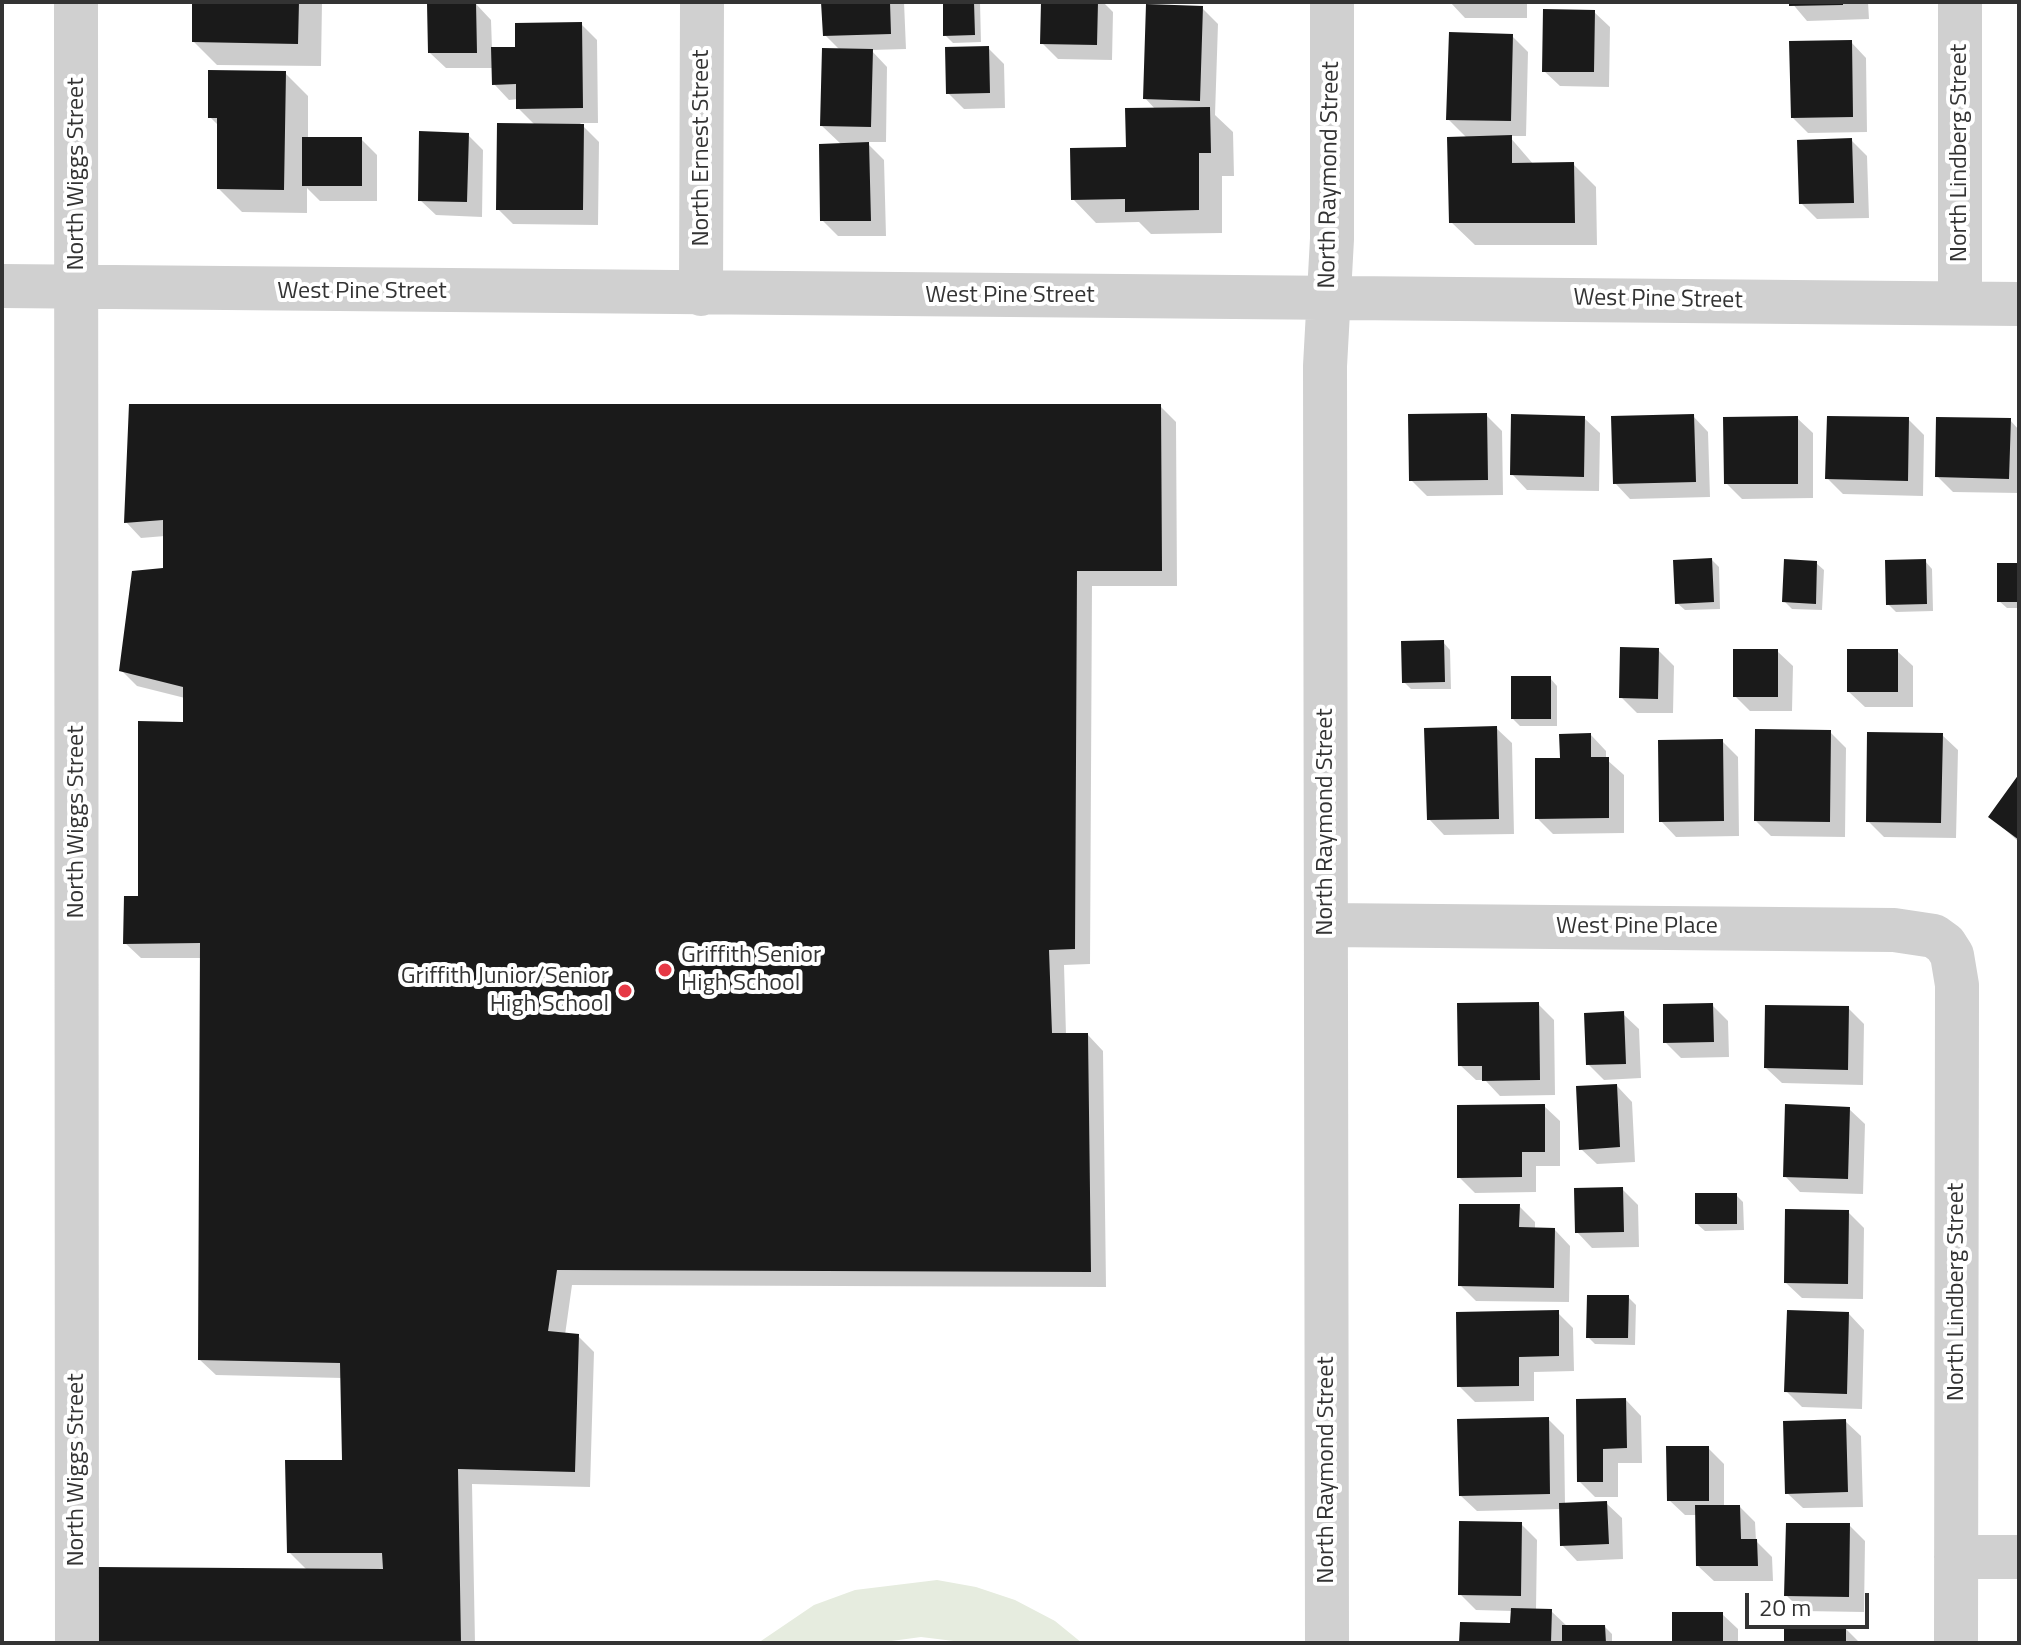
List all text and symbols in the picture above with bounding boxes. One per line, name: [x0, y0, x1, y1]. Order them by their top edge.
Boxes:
street label: North Lindberg Street: [1946, 44, 1974, 262]
street label: North Ernest Street: [688, 50, 716, 246]
street label: North Raymond Street: [1314, 61, 1346, 289]
street label: North Wiggs Street: [63, 77, 91, 271]
street label: West Pine Street: [277, 278, 447, 306]
street label: West Pine Street: [925, 282, 1095, 310]
street label: West Pine Street: [1573, 284, 1743, 316]
street label: North Raymond Street: [1312, 708, 1340, 936]
street label: North Wiggs Street: [63, 725, 91, 919]
street label: West Pine Place: [1556, 913, 1718, 941]
place label: Griffith Senior High School: [681, 942, 821, 998]
marker: Griffith Senior High School: [656, 961, 674, 979]
place label: Griffith Junior/Senior High School: [401, 963, 609, 1019]
marker: Griffith Junior/Senior High School: [616, 982, 634, 1000]
street label: North Lindberg Street: [1943, 1183, 1971, 1401]
street label: North Raymond Street: [1313, 1356, 1341, 1584]
street label: North Wiggs Street: [63, 1373, 91, 1567]
scale bar: [1749, 1577, 1873, 1627]
text: 20 m: [1759, 1589, 1811, 1625]

